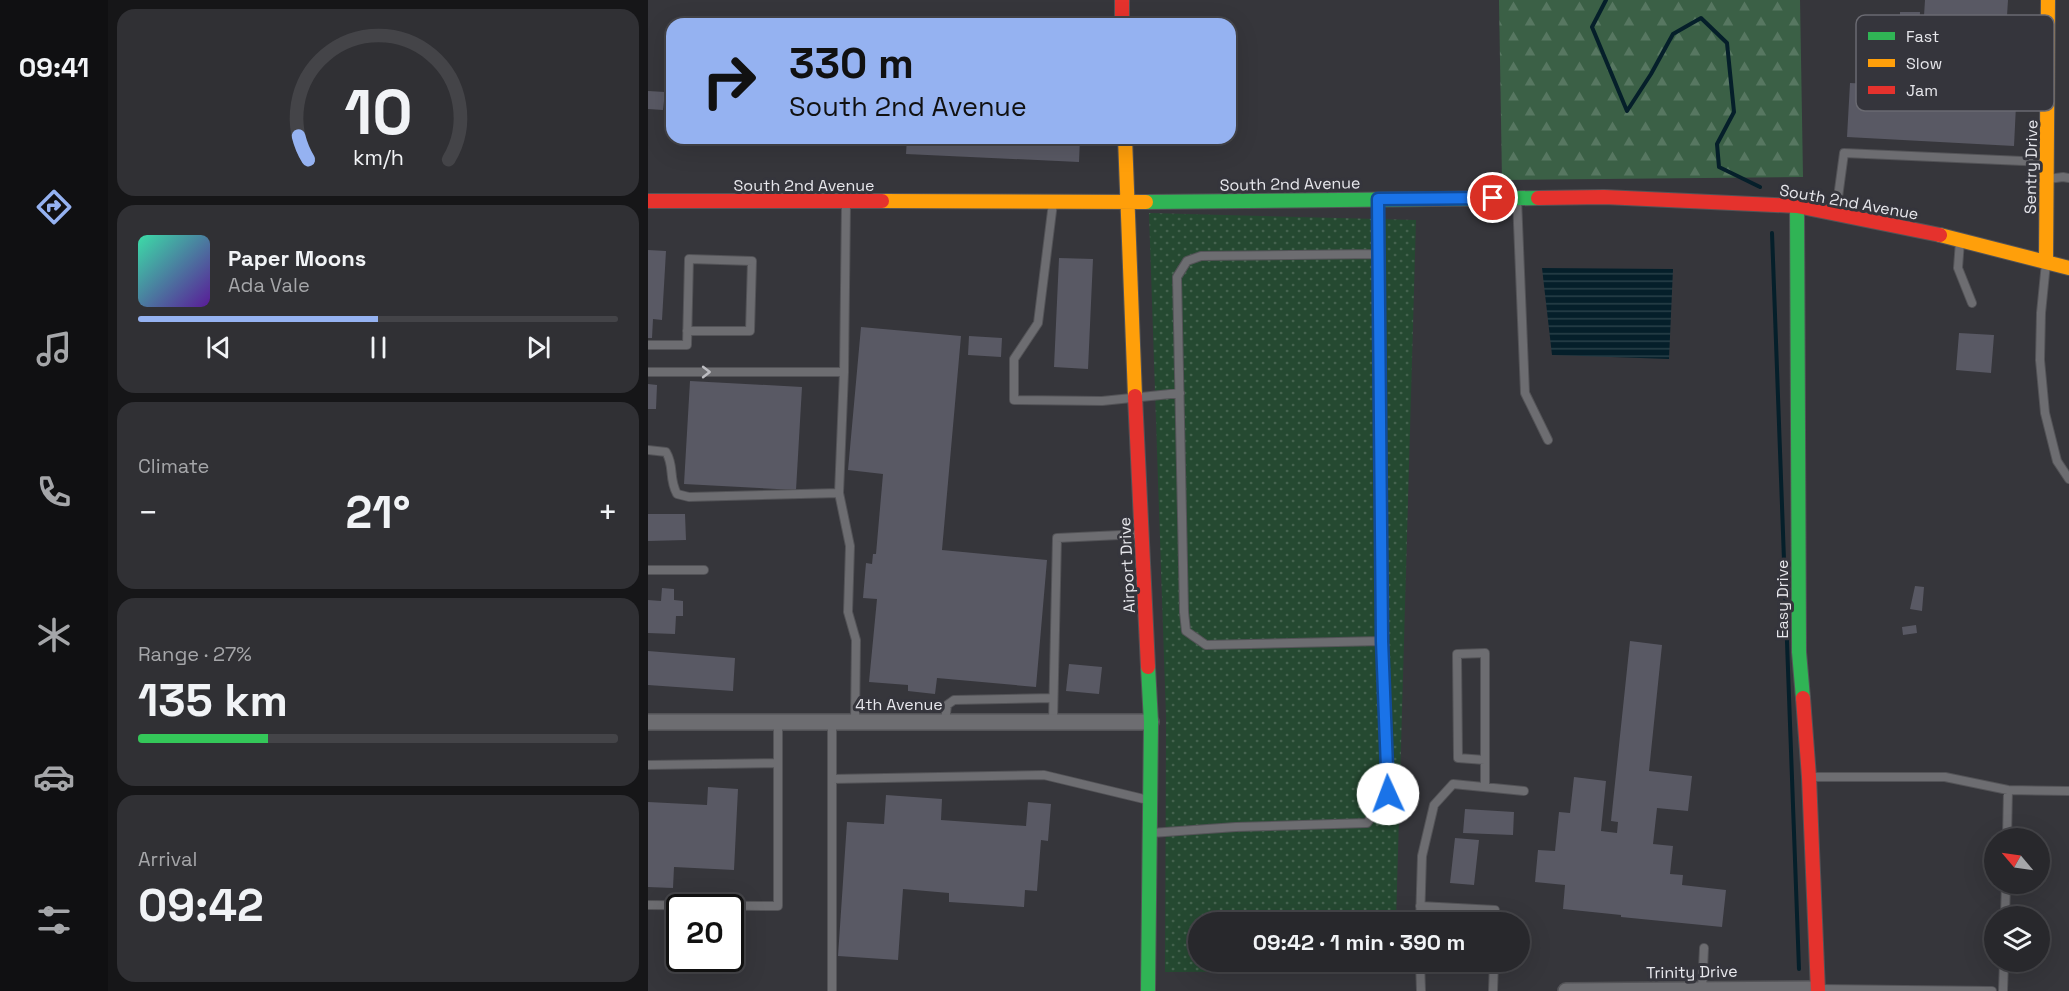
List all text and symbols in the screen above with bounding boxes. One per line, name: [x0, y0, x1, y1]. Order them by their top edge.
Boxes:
legend: [1856, 15, 2054, 111]
text: Fast: [1906, 26, 1939, 47]
text: 330 m: [789, 37, 914, 90]
icon: right: [690, 42, 768, 120]
text: 09:41: [19, 50, 89, 85]
text: Slow: [1906, 53, 1942, 74]
text: 10: [344, 73, 412, 152]
text: Jam: [1906, 80, 1938, 101]
text: South 2nd Avenue: [789, 89, 1027, 124]
street label: Sentry Drive: [2020, 120, 2042, 214]
text: km/h: [352, 144, 404, 171]
street label: South 2nd Avenue: [1219, 172, 1361, 196]
pin: [1467, 172, 1518, 223]
street label: South 2nd Avenue: [734, 175, 874, 196]
street label: South 2nd Avenue: [1778, 179, 1920, 225]
icon: arrive: [1476, 181, 1509, 214]
icon: directions: [33, 186, 75, 228]
text: Paper Moons: [228, 244, 366, 272]
text: Ada Vale: [228, 272, 310, 298]
icon: music: [33, 328, 75, 370]
icon: previous: [202, 331, 235, 364]
icon: pause: [362, 331, 395, 364]
icon: next: [522, 331, 555, 364]
one-way arrow: [702, 366, 711, 378]
text: Climate: [138, 453, 209, 479]
icon: phone: [33, 471, 75, 513]
text: 21°: [346, 484, 410, 541]
text: −: [138, 492, 158, 534]
text: +: [598, 492, 618, 534]
street label: Airport Drive: [1114, 516, 1140, 614]
street label: Easy Drive: [1772, 560, 1793, 638]
icon: climate: [33, 614, 75, 656]
text: Range · 27%: [138, 641, 252, 667]
text: 135 km: [138, 672, 288, 729]
street label: 4th Avenue: [855, 694, 943, 715]
icon: car: [33, 756, 75, 798]
position arrow: [1356, 762, 1420, 826]
north arrow: [1984, 828, 2050, 894]
map controls: [1984, 828, 2050, 972]
text: Arrival: [138, 846, 197, 872]
text: 09:42: [138, 877, 264, 934]
speed limit sign: 20: [666, 894, 744, 972]
icon: filters: [33, 899, 75, 941]
button: layers: [1984, 906, 2050, 972]
text: 09:42 · 1 min · 390 m: [1253, 928, 1465, 956]
street label: Trinity Drive: [1646, 961, 1738, 983]

